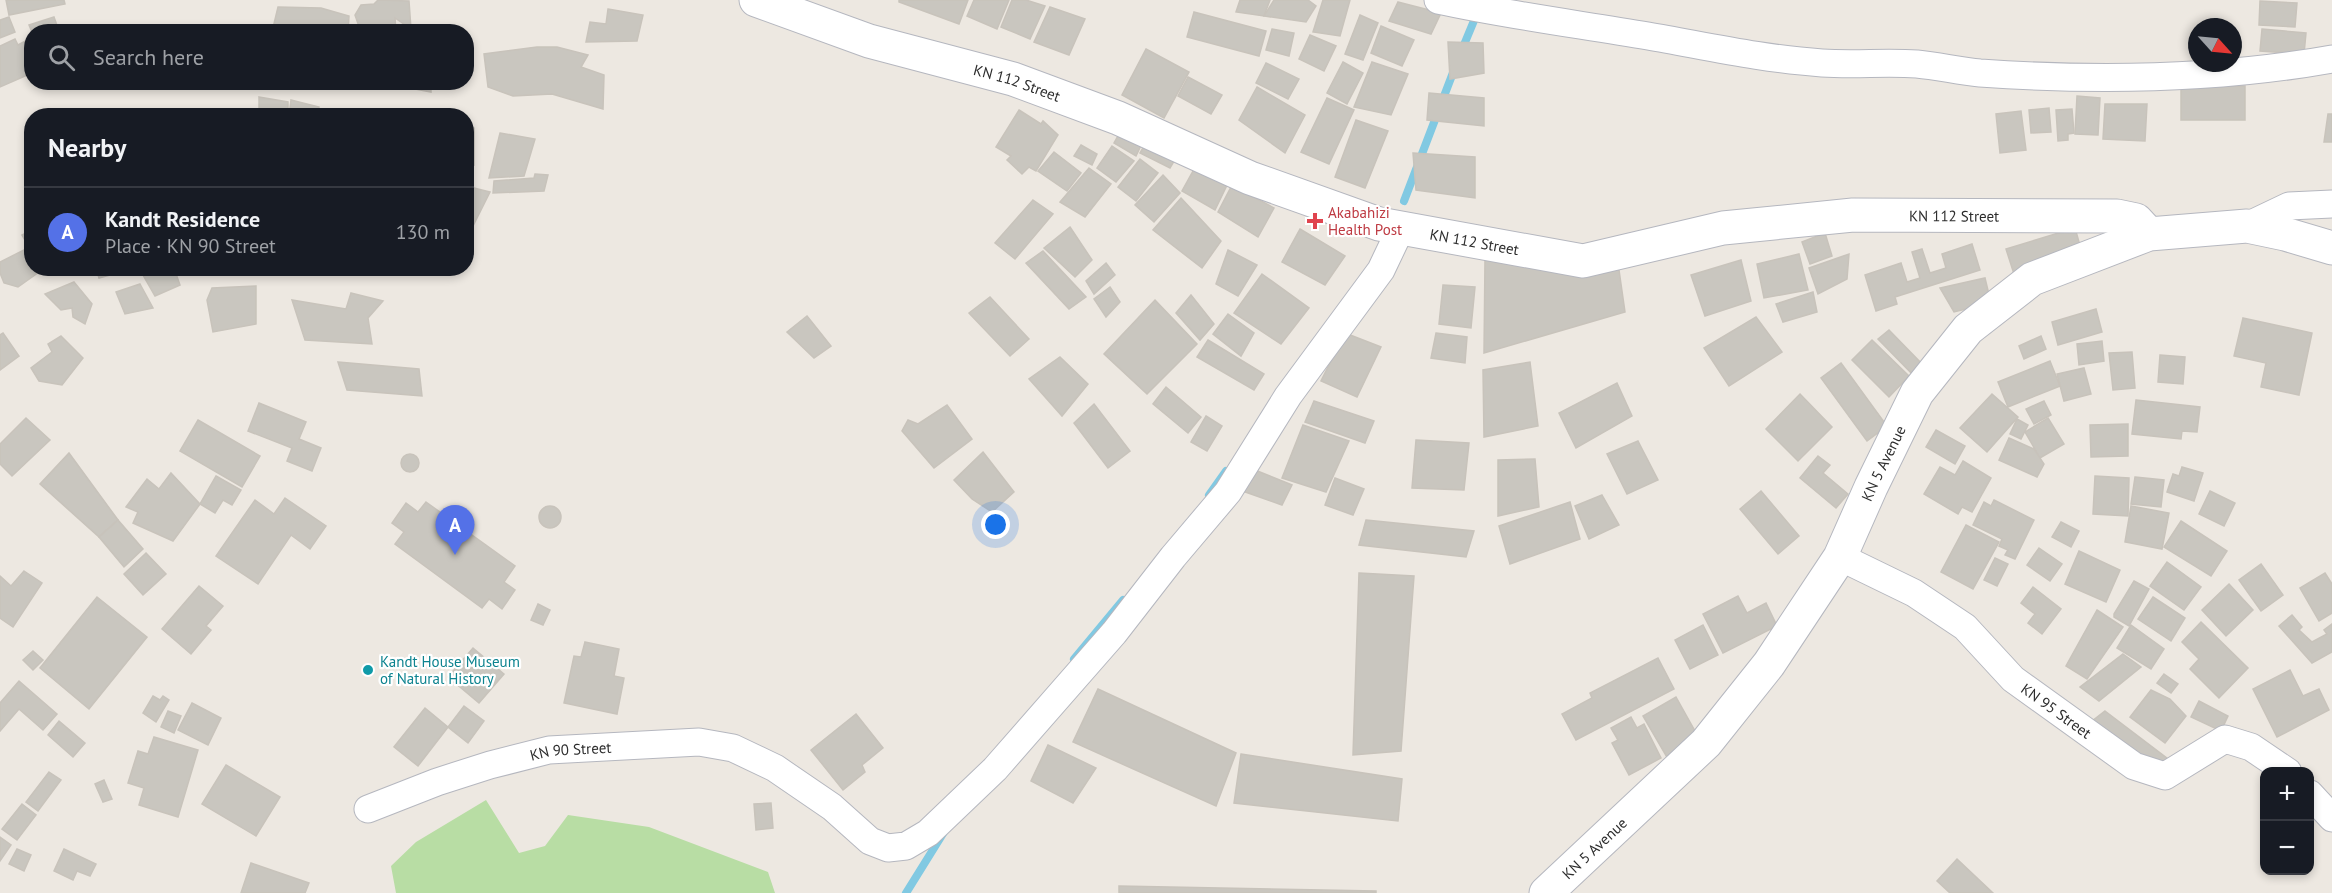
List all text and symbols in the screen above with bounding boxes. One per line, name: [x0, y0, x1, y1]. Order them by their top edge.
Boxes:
north arrow: [2188, 18, 2242, 72]
search box: [24, 24, 474, 90]
icon: search: [45, 41, 78, 74]
text: Search here: [93, 43, 204, 71]
street label: KN 112 Street: [972, 60, 1063, 105]
text: Nearby: [48, 131, 126, 164]
place label: Akabahizi Health Post: [1328, 203, 1402, 239]
text: Kandt Residence: [105, 205, 260, 233]
street label: KN 112 Street: [1909, 206, 1999, 225]
marker: Akabahizi Health Post: [1306, 212, 1324, 230]
text: A: [61, 219, 74, 245]
text: 130 m: [396, 219, 450, 245]
street label: KN 112 Street: [1428, 224, 1520, 259]
text: Place · KN 90 Street: [105, 233, 276, 259]
street label: KN 5 Avenue: [1857, 422, 1909, 504]
pin: A: [436, 506, 474, 555]
your location: [981, 510, 1010, 539]
place label: Kandt House Museum of Natural History: [380, 652, 520, 688]
marker: Kandt House Museum of Natural History: [361, 663, 375, 677]
street label: KN 95 Street: [2018, 679, 2095, 742]
street label: KN 90 Street: [528, 737, 612, 764]
map controls: [2260, 767, 2314, 875]
button: +: [2260, 767, 2314, 821]
street label: KN 5 Avenue: [1558, 813, 1631, 883]
button: −: [2260, 821, 2314, 875]

